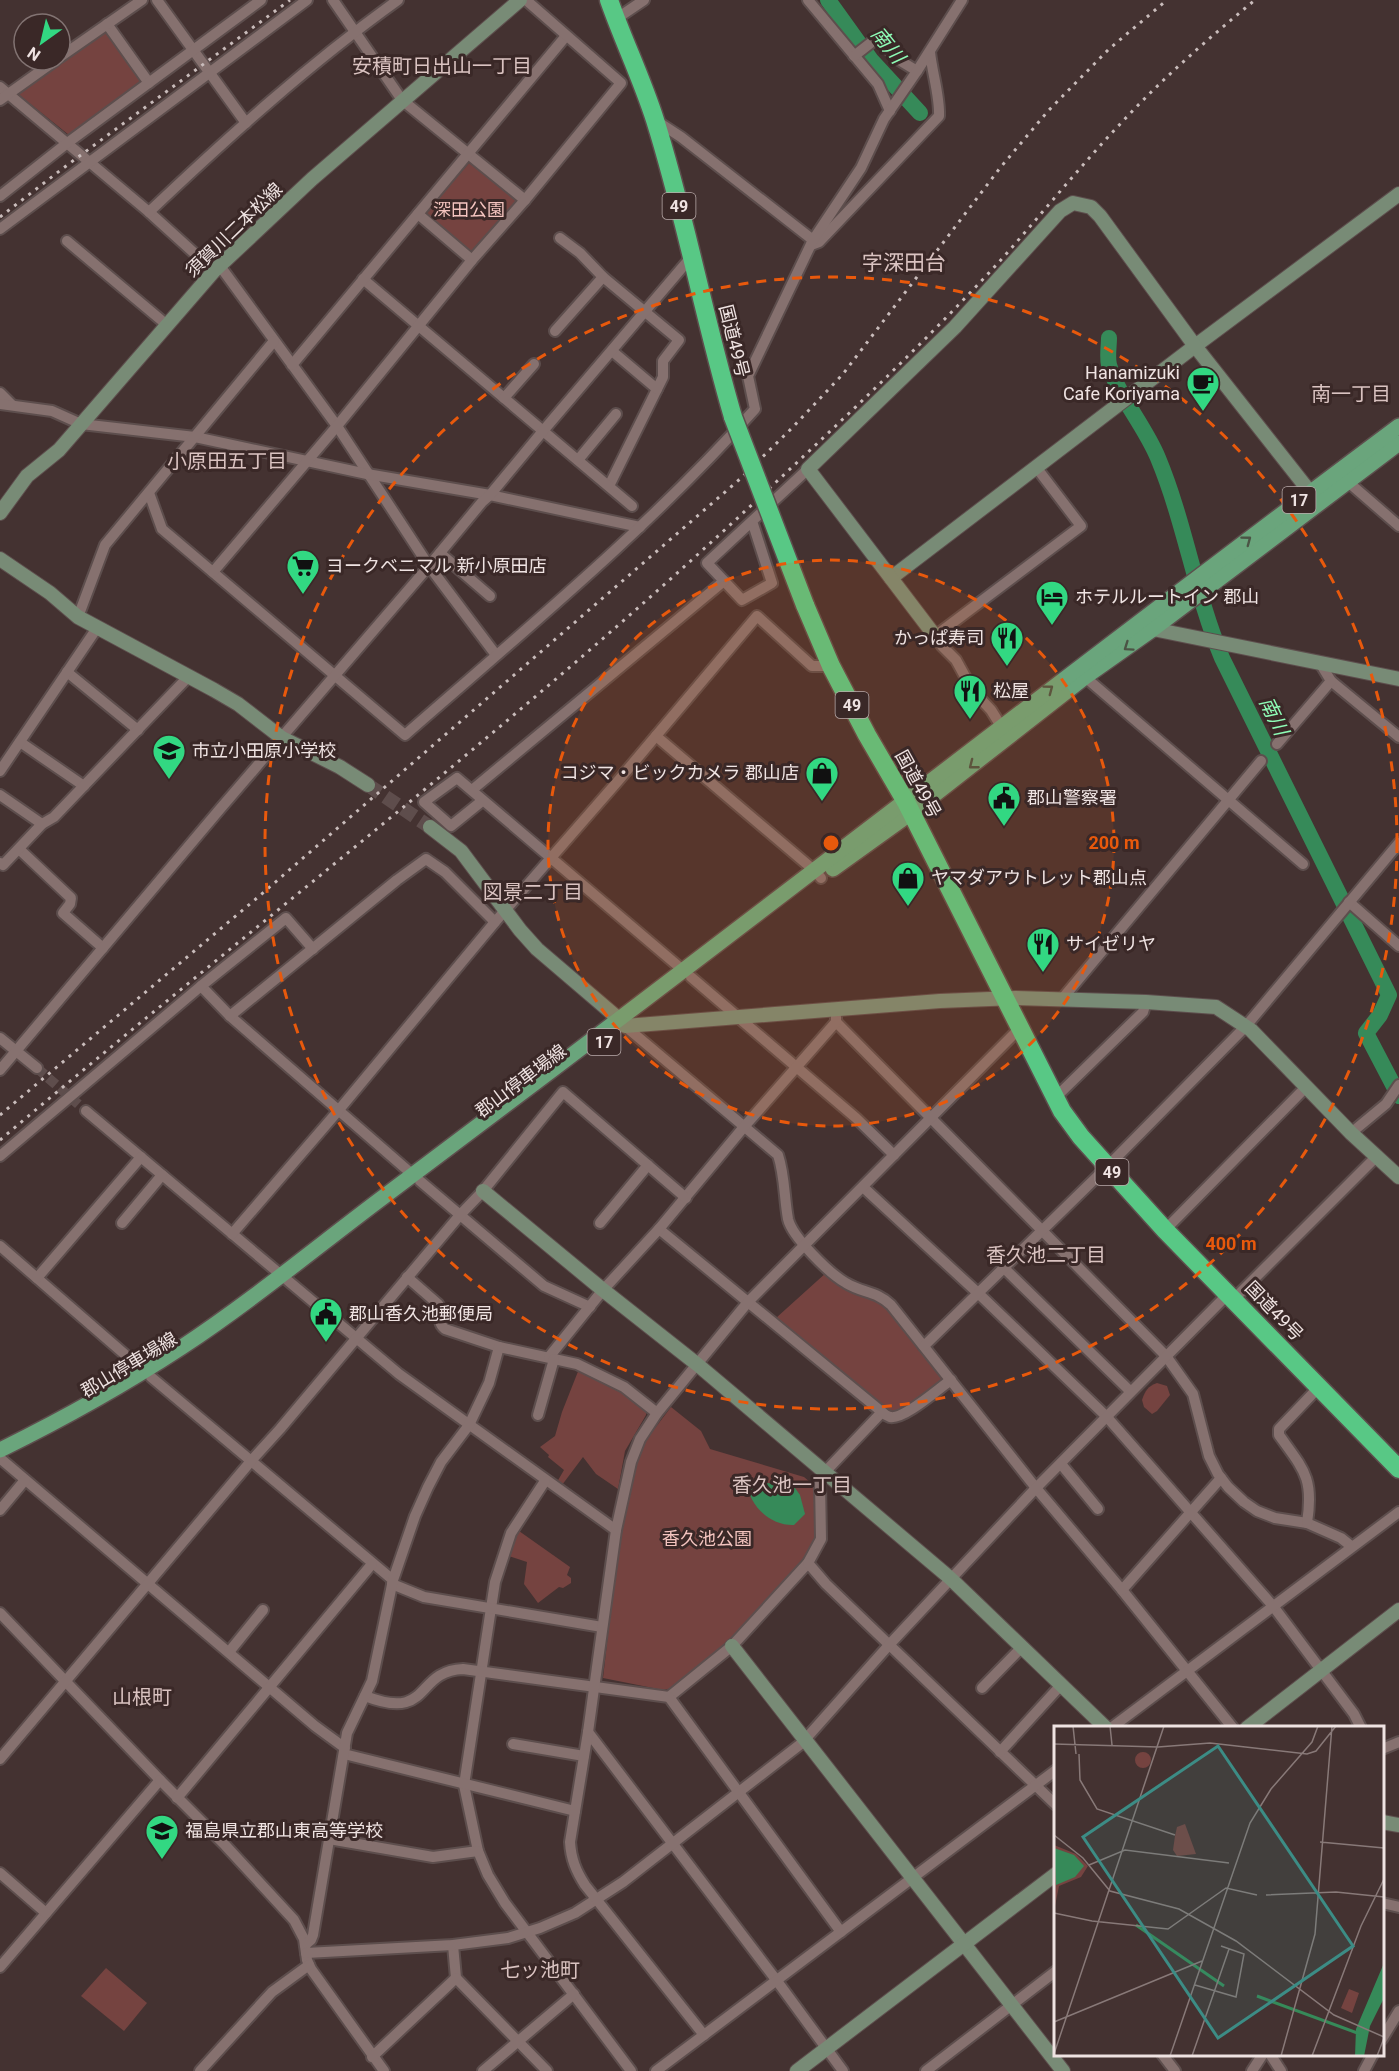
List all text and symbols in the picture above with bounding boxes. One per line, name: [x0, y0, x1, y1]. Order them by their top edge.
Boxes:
north arrow: [12, 12, 72, 72]
water label: 南川: [866, 22, 911, 70]
text: N: [24, 43, 44, 65]
district label: 安積町日出山一丁目: [352, 54, 532, 78]
street label: 須賀川二本松線: [181, 178, 286, 281]
road number: 49: [662, 193, 696, 219]
park label: 深田公園: [433, 199, 505, 220]
district label: 字深田台: [862, 251, 946, 275]
street label: 国道49号: [715, 302, 754, 379]
place label: Hanamizuki Cafe Koriyama: [1063, 362, 1180, 404]
cafe icon: Hanamizuki Cafe Koriyama: [1185, 365, 1221, 412]
district label: 南一丁目: [1311, 382, 1391, 406]
district label: 小原田五丁目: [167, 449, 287, 473]
road number: 17: [1282, 487, 1316, 513]
one-way arrow: [1240, 536, 1251, 547]
supermarket icon: ヨークベニマル 新小原田店: [285, 548, 321, 595]
place label: ヨークベニマル 新小原田店: [326, 555, 546, 576]
hotel icon: ホテルルートイン 郡山: [1034, 579, 1070, 626]
place label: ホテルルートイン 郡山: [1075, 586, 1259, 607]
restaurant icon: かっぱ寿司: [989, 620, 1025, 667]
place label: かっぱ寿司: [894, 627, 984, 648]
one-way arrow: [1124, 640, 1135, 651]
restaurant icon: 松屋: [952, 673, 988, 720]
place label: 松屋: [993, 680, 1029, 701]
one-way arrow: [1043, 686, 1054, 697]
road number: 49: [836, 692, 868, 718]
water label: 南川: [1254, 693, 1294, 741]
school or university icon: 市立小田原小学校: [151, 733, 187, 780]
place label: 市立小田原小学校: [192, 740, 336, 761]
street label: 国道49号: [891, 746, 946, 821]
shop icon: コジマ・ビックカメラ 郡山店: [804, 755, 840, 802]
one-way arrow: [969, 757, 980, 768]
place label: コジマ・ビックカメラ 郡山店: [561, 762, 799, 783]
public building icon: 郡山警察署: [986, 780, 1022, 827]
place label: 郡山警察署: [1027, 787, 1117, 808]
text: 200 m: [1088, 832, 1140, 853]
centre of rings: [821, 833, 841, 853]
shop icon: ヤマダアウトレット郡山点: [890, 860, 926, 907]
place label: ヤマダアウトレット郡山点: [931, 867, 1147, 888]
district label: 図景二丁目: [483, 880, 583, 904]
restaurant icon: サイゼリヤ: [1025, 926, 1061, 973]
place label: サイゼリヤ: [1066, 933, 1156, 954]
road number: 17: [588, 1029, 620, 1055]
street label: 郡山停車場線: [471, 1040, 570, 1121]
road number: 49: [1096, 1159, 1128, 1185]
text: 400 m: [1205, 1233, 1257, 1254]
district label: 香久池二丁目: [986, 1243, 1106, 1267]
street label: 国道49号: [1241, 1277, 1308, 1345]
public building icon: 郡山香久池郵便局: [308, 1296, 344, 1343]
place label: 郡山香久池郵便局: [349, 1303, 493, 1324]
street label: 郡山停車場線: [77, 1328, 180, 1401]
district label: 香久池一丁目: [732, 1473, 852, 1497]
park label: 香久池公園: [662, 1528, 752, 1549]
district label: 山根町: [112, 1685, 172, 1709]
inset map: [1054, 1726, 1384, 2056]
school or university icon: 福島県立郡山東高等学校: [144, 1813, 180, 1860]
place label: 福島県立郡山東高等学校: [185, 1820, 383, 1841]
district label: 七ッ池町: [500, 1958, 580, 1982]

